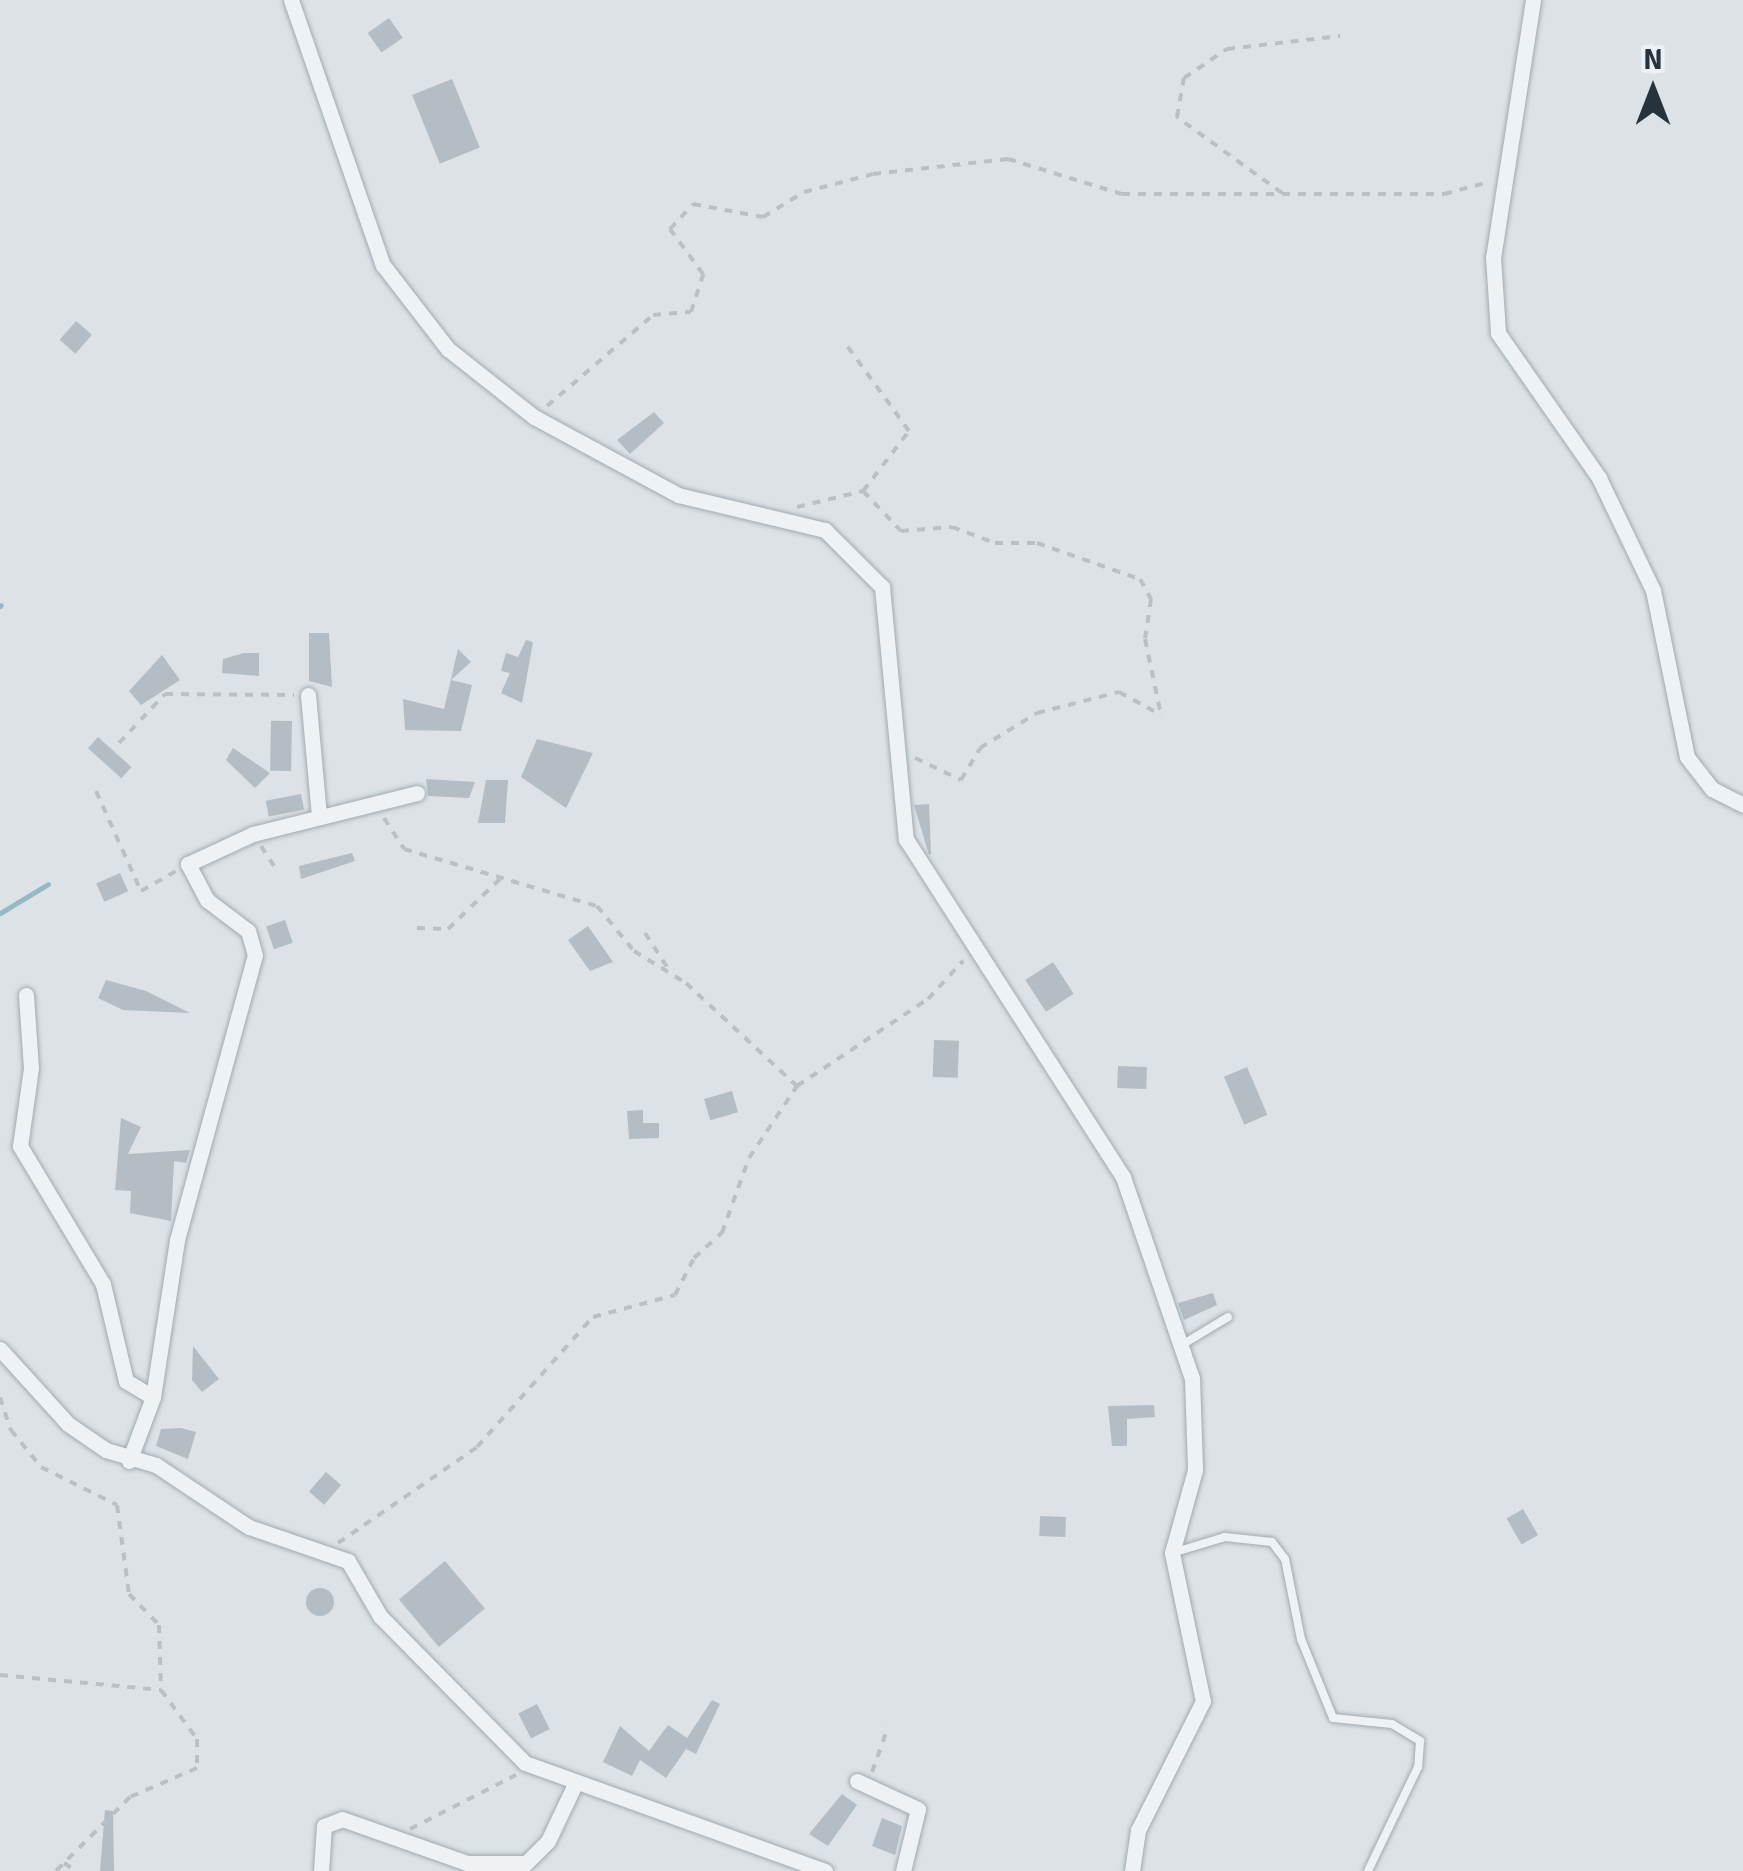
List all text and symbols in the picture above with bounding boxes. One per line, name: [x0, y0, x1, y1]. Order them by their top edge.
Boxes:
north arrow: [1603, 40, 1703, 140]
text: N: [1643, 43, 1663, 77]

